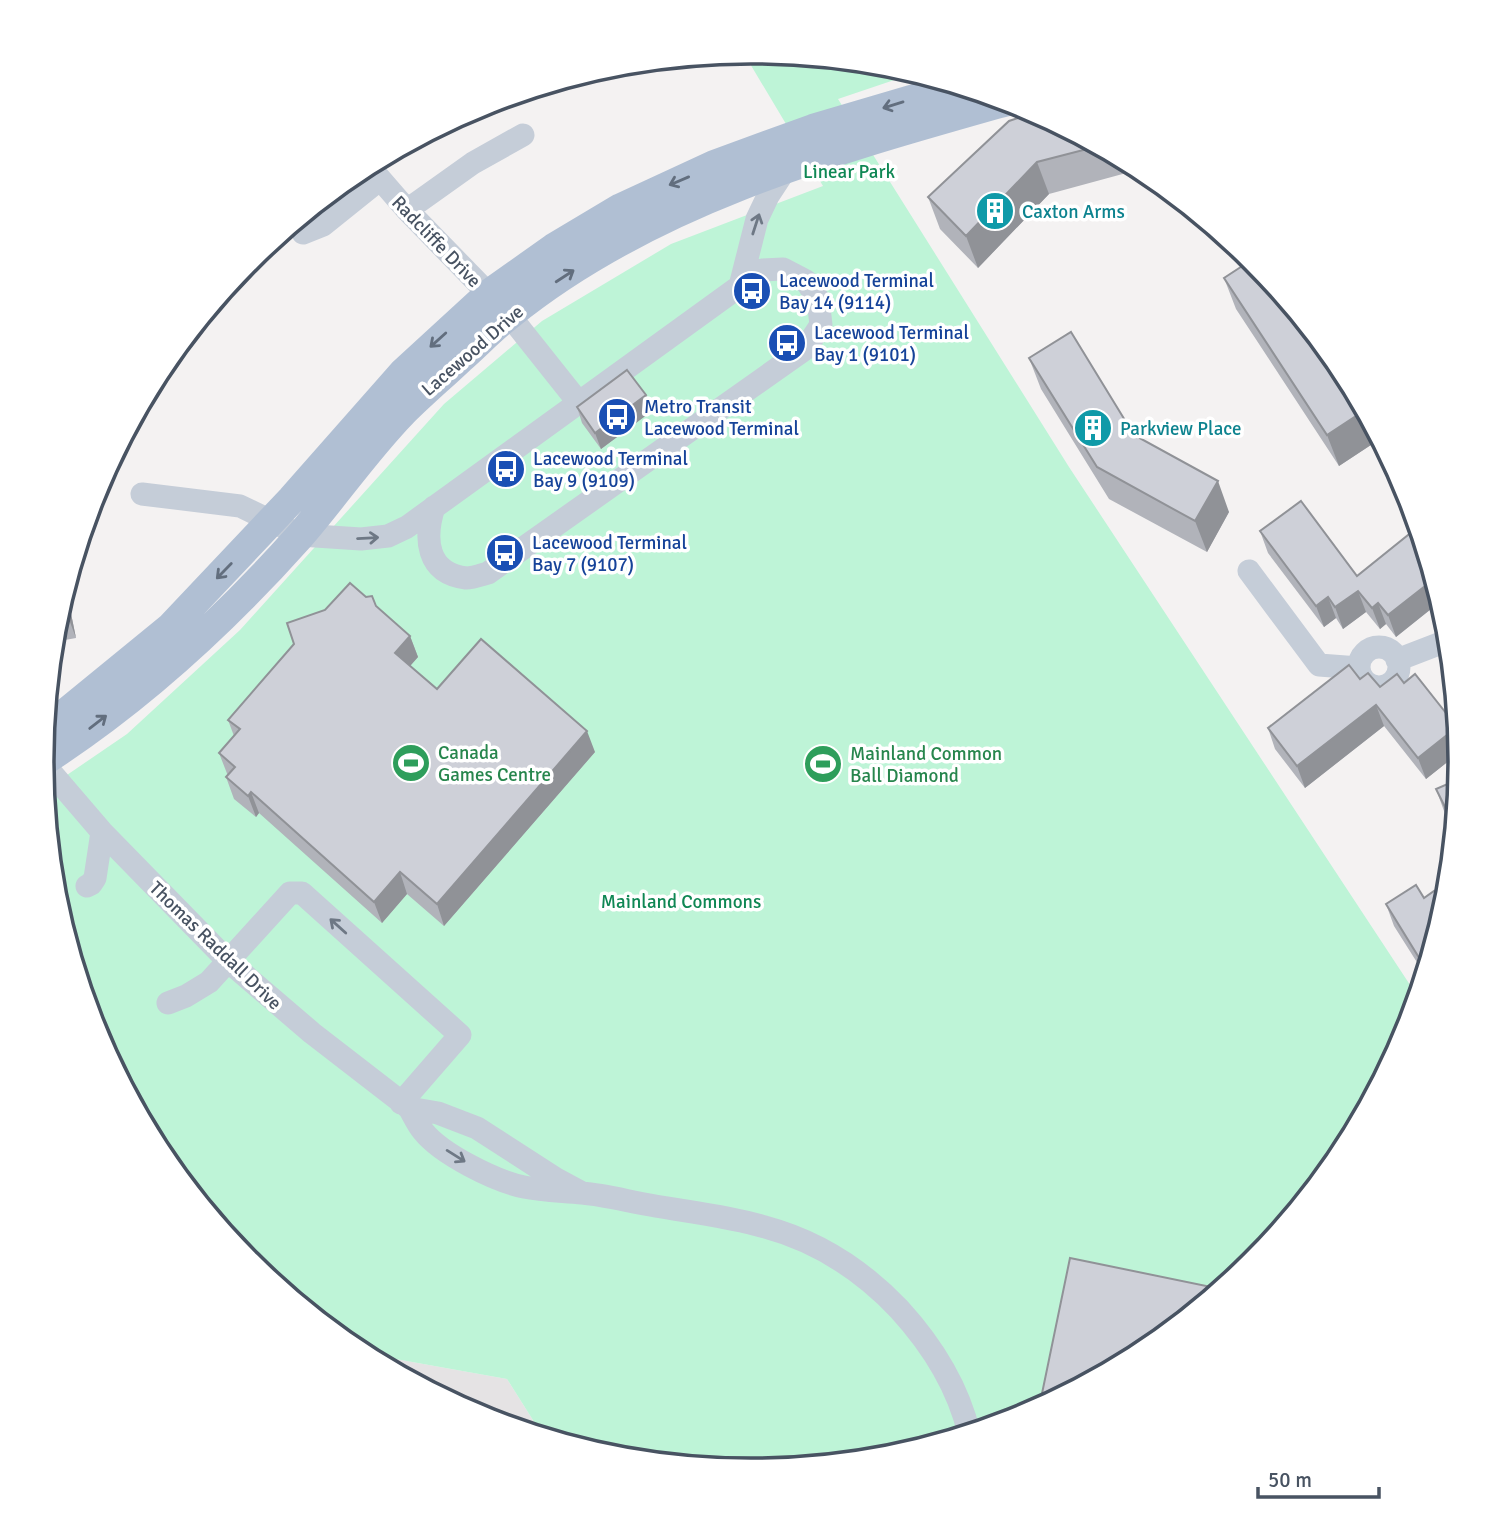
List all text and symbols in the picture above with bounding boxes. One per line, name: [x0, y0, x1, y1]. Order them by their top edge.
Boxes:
one-way arrow: [883, 99, 905, 112]
park label: Linear Park: [803, 160, 895, 184]
one-way arrow: [669, 175, 690, 188]
building icon: Caxton Arms: [974, 190, 1016, 232]
street label: Radcliffe Drive: [386, 191, 486, 293]
place label: Caxton Arms: [1022, 200, 1125, 224]
one-way arrow: [751, 213, 764, 235]
one-way arrow: [555, 269, 574, 283]
place label: Lacewood Terminal Bay 14 (9114): [779, 269, 934, 315]
bus stop icon: Lacewood Terminal Bay 14 (9114): [731, 270, 773, 312]
street label: Lacewood Drive: [417, 300, 529, 402]
place label: Lacewood Terminal Bay 1 (9101): [814, 321, 969, 367]
bus stop icon: Lacewood Terminal Bay 1 (9101): [766, 322, 808, 364]
one-way arrow: [430, 332, 447, 349]
place label: Metro Transit Lacewood Terminal: [644, 395, 799, 441]
bus stop icon: Metro Transit Lacewood Terminal: [596, 396, 638, 438]
building icon: Parkview Place: [1072, 407, 1114, 449]
place label: Parkview Place: [1120, 417, 1242, 441]
place label: Lacewood Terminal Bay 9 (9109): [533, 447, 688, 493]
bus stop icon: Lacewood Terminal Bay 9 (9109): [485, 448, 527, 490]
one-way arrow: [357, 531, 380, 544]
place label: Lacewood Terminal Bay 7 (9107): [532, 531, 687, 577]
bus stop icon: Lacewood Terminal Bay 7 (9107): [484, 532, 526, 574]
one-way arrow: [216, 562, 233, 579]
one-way arrow: [88, 714, 106, 729]
place label: Canada Games Centre: [438, 741, 551, 787]
sports icon: Canada Games Centre: [390, 742, 432, 784]
place label: Mainland Common Ball Diamond: [850, 742, 1002, 788]
sports icon: Mainland Common Ball Diamond: [802, 743, 844, 785]
street label: Thomas Raddall Drive: [144, 876, 287, 1015]
park label: Mainland Commons: [601, 890, 761, 914]
one-way arrow: [330, 918, 347, 935]
one-way arrow: [445, 1150, 465, 1164]
scale bar: [1258, 1456, 1379, 1500]
text: 50 m: [1268, 1467, 1312, 1493]

